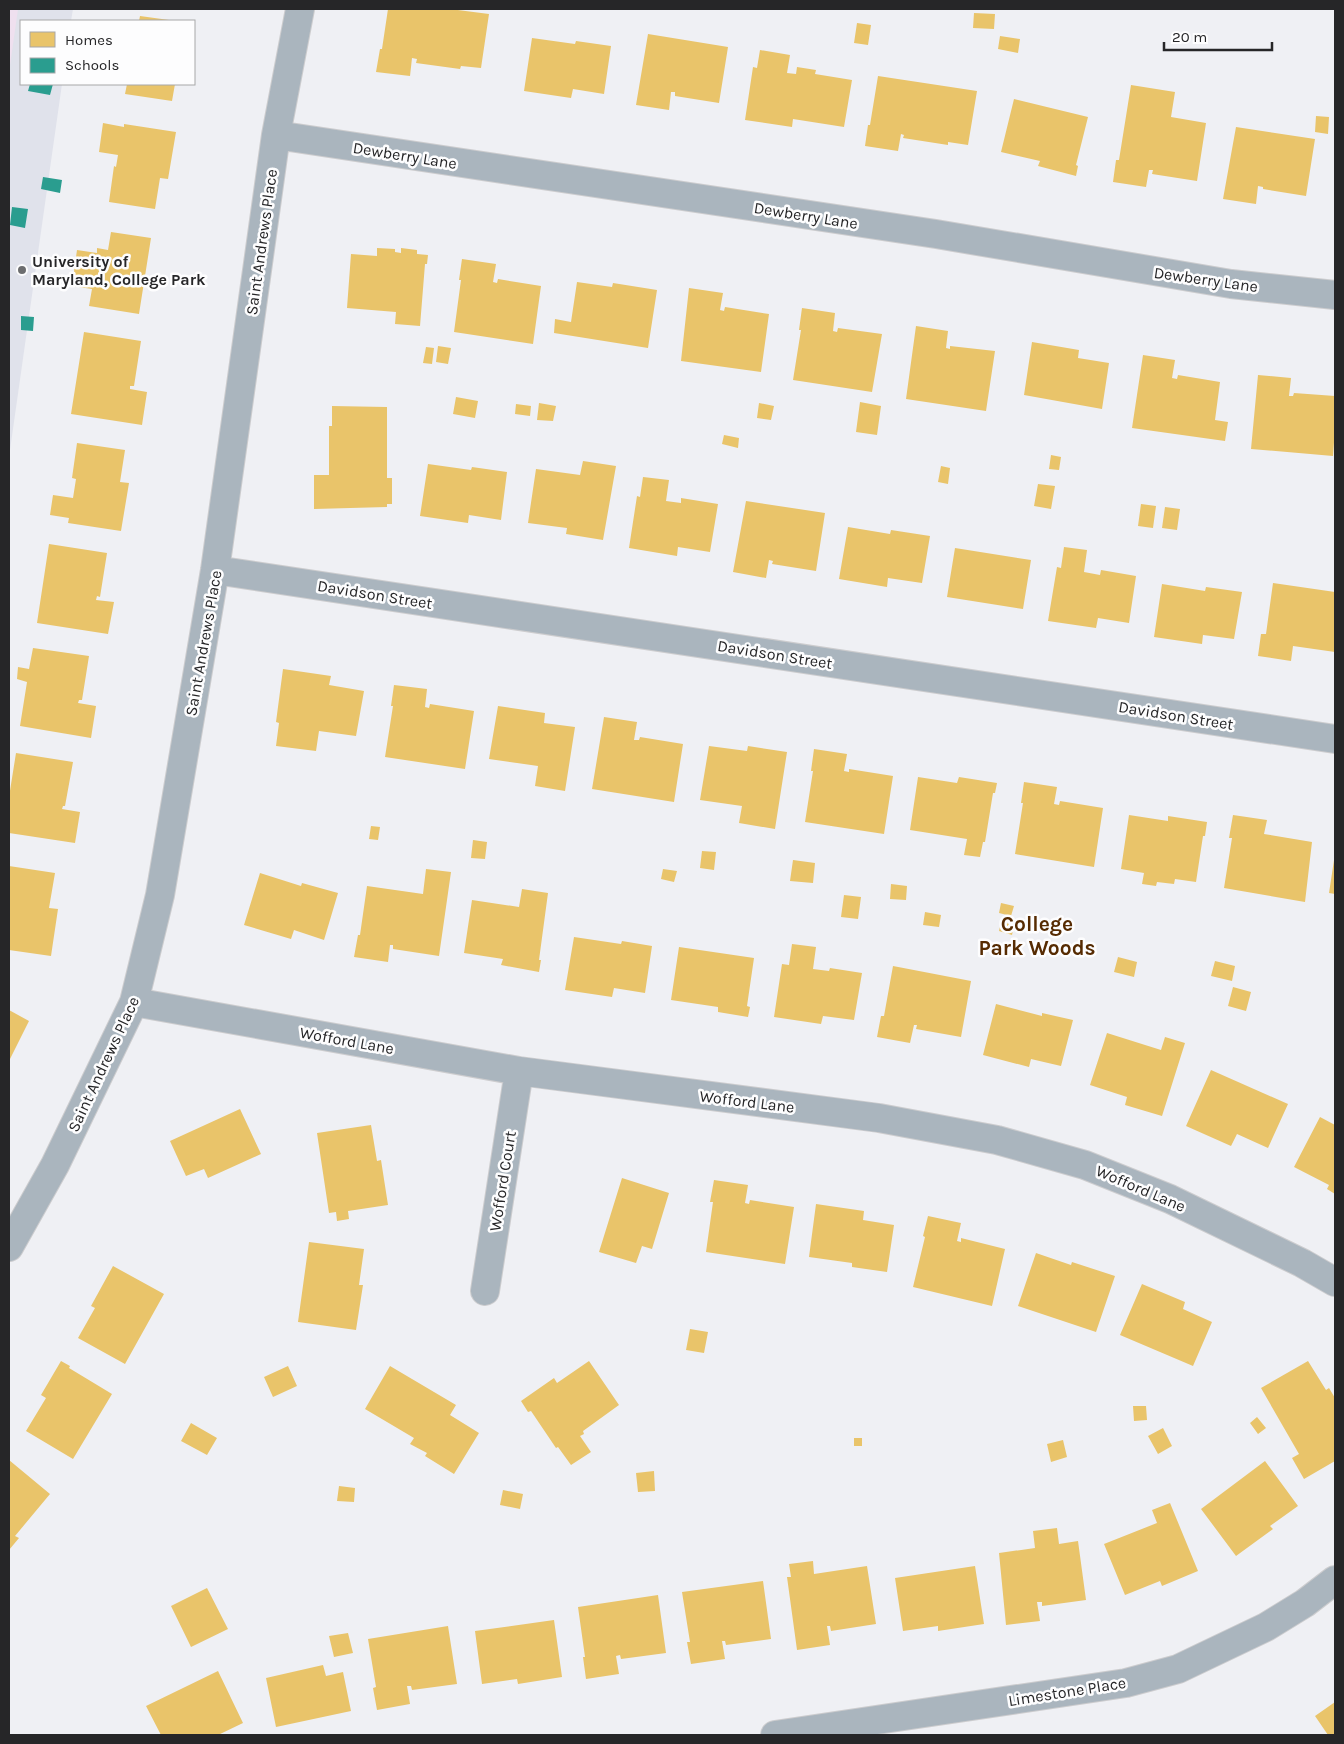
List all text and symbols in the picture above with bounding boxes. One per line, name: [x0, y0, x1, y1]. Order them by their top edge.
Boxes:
legend: [20, 20, 195, 85]
scale bar: [1164, 20, 1272, 52]
text: 20 m: [1172, 28, 1207, 46]
text: Homes: [65, 31, 113, 49]
text: Schools: [65, 56, 119, 74]
street label: Dewberry Lane: [352, 138, 458, 173]
street label: Saint Andrews Place: [242, 168, 281, 316]
street label: Dewberry Lane: [753, 198, 859, 233]
place label: University of Maryland, College Park: [32, 252, 206, 289]
street label: Dewberry Lane: [1153, 263, 1259, 296]
marker: University of Maryland, College Park: [16, 264, 28, 276]
street label: Saint Andrews Place: [181, 569, 226, 717]
street label: Davidson Street: [316, 576, 434, 613]
street label: Davidson Street: [716, 636, 834, 673]
street label: Davidson Street: [1117, 697, 1235, 734]
district label: College Park Woods: [978, 912, 1096, 960]
street label: Saint Andrews Place: [64, 993, 143, 1135]
street label: Wofford Lane: [298, 1023, 396, 1058]
street label: Wofford Lane: [698, 1086, 795, 1117]
street label: Wofford Court: [485, 1130, 520, 1233]
street label: Wofford Lane: [1093, 1161, 1188, 1216]
street label: Limestone Place: [1007, 1673, 1127, 1710]

